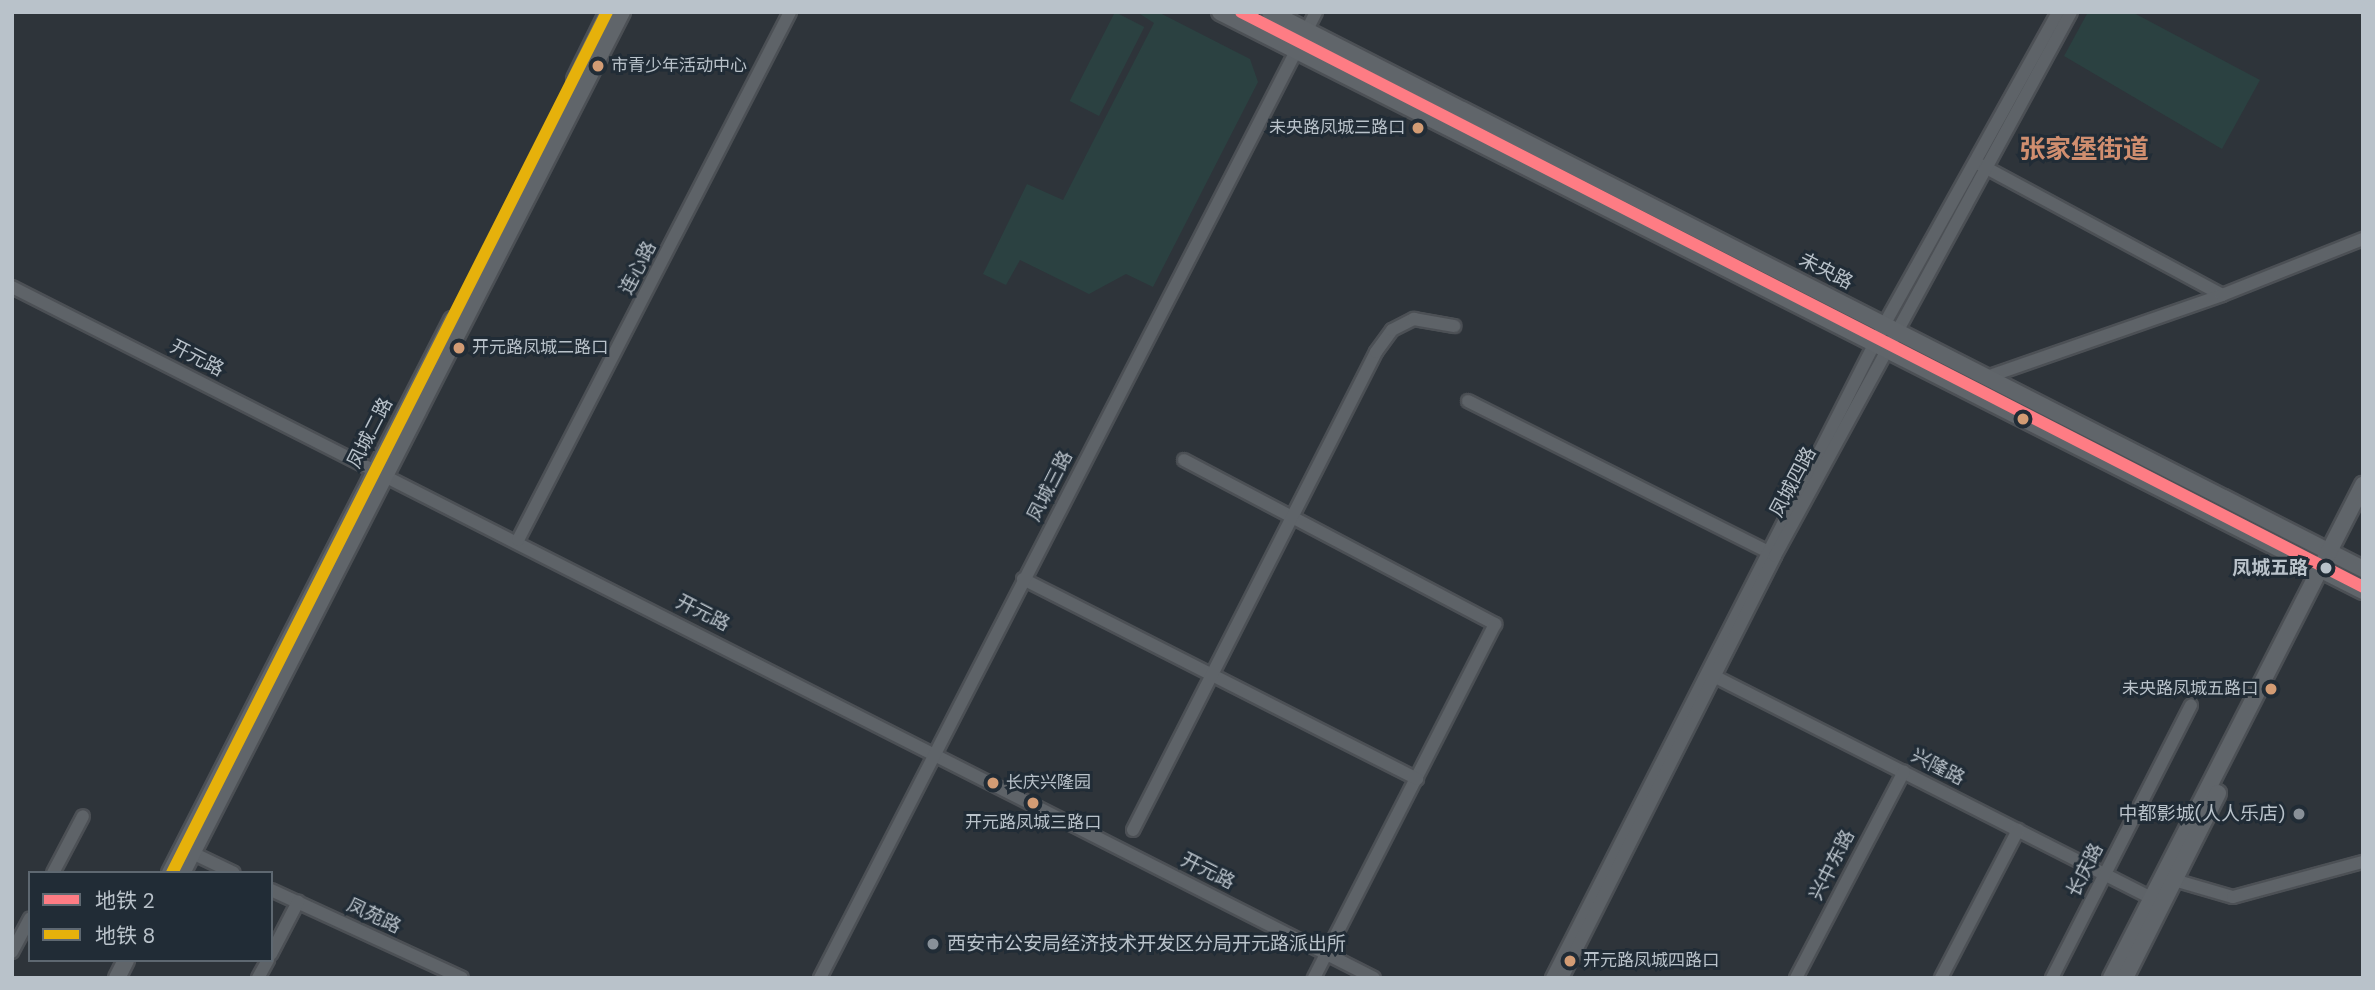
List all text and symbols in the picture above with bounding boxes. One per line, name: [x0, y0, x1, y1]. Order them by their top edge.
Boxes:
place label: 市青少年活动中心: [611, 56, 747, 76]
marker: 市青少年活动中心: [591, 59, 605, 73]
place label: 未央路凤城三路口: [1269, 118, 1405, 138]
marker: 未央路凤城三路口: [1411, 121, 1425, 135]
district label: 张家堡街道: [2019, 134, 2149, 166]
street label: 连心路: [615, 237, 661, 299]
street label: 未央路: [1795, 248, 1857, 294]
street label: 开元路: [166, 335, 228, 381]
place label: 开元路凤城二路口: [472, 338, 608, 358]
marker: 开元路凤城二路口: [452, 341, 466, 355]
street label: 凤城二路: [343, 394, 397, 472]
unlabelled marker: [2016, 412, 2030, 426]
street label: 凤城四路: [1765, 443, 1821, 521]
street label: 凤城三路: [1023, 447, 1077, 525]
marker: 凤城五路: [2314, 556, 2338, 580]
place label: 凤城五路: [2232, 557, 2308, 579]
street label: 开元路: [672, 590, 734, 636]
place label: 未央路凤城五路口: [2122, 679, 2258, 699]
marker: 未央路凤城五路口: [2264, 682, 2278, 696]
street label: 兴隆路: [1907, 744, 1969, 790]
place label: 长庆兴隆园: [1006, 773, 1091, 793]
marker: 长庆兴隆园: [986, 776, 1000, 790]
marker: 开元路凤城三路口: [1026, 796, 1040, 810]
place label: 中都影城(人人乐店): [2119, 803, 2285, 825]
marker: 中都影城(人人乐店): [2291, 806, 2307, 822]
place label: 开元路凤城三路口: [965, 813, 1101, 833]
street label: 兴中东路: [1805, 826, 1859, 904]
street label: 长庆路: [2062, 839, 2108, 901]
street label: 开元路: [1177, 848, 1239, 894]
legend: [28, 871, 273, 962]
text: 地铁 2: [95, 887, 155, 915]
street label: 凤苑路: [343, 894, 405, 938]
text: 地铁 8: [95, 922, 155, 950]
place label: 西安市公安局经济技术开发区分局开元路派出所: [947, 933, 1346, 955]
marker: 西安市公安局经济技术开发区分局开元路派出所: [925, 936, 941, 952]
place label: 开元路凤城四路口: [1583, 951, 1719, 971]
marker: 开元路凤城四路口: [1563, 954, 1577, 968]

